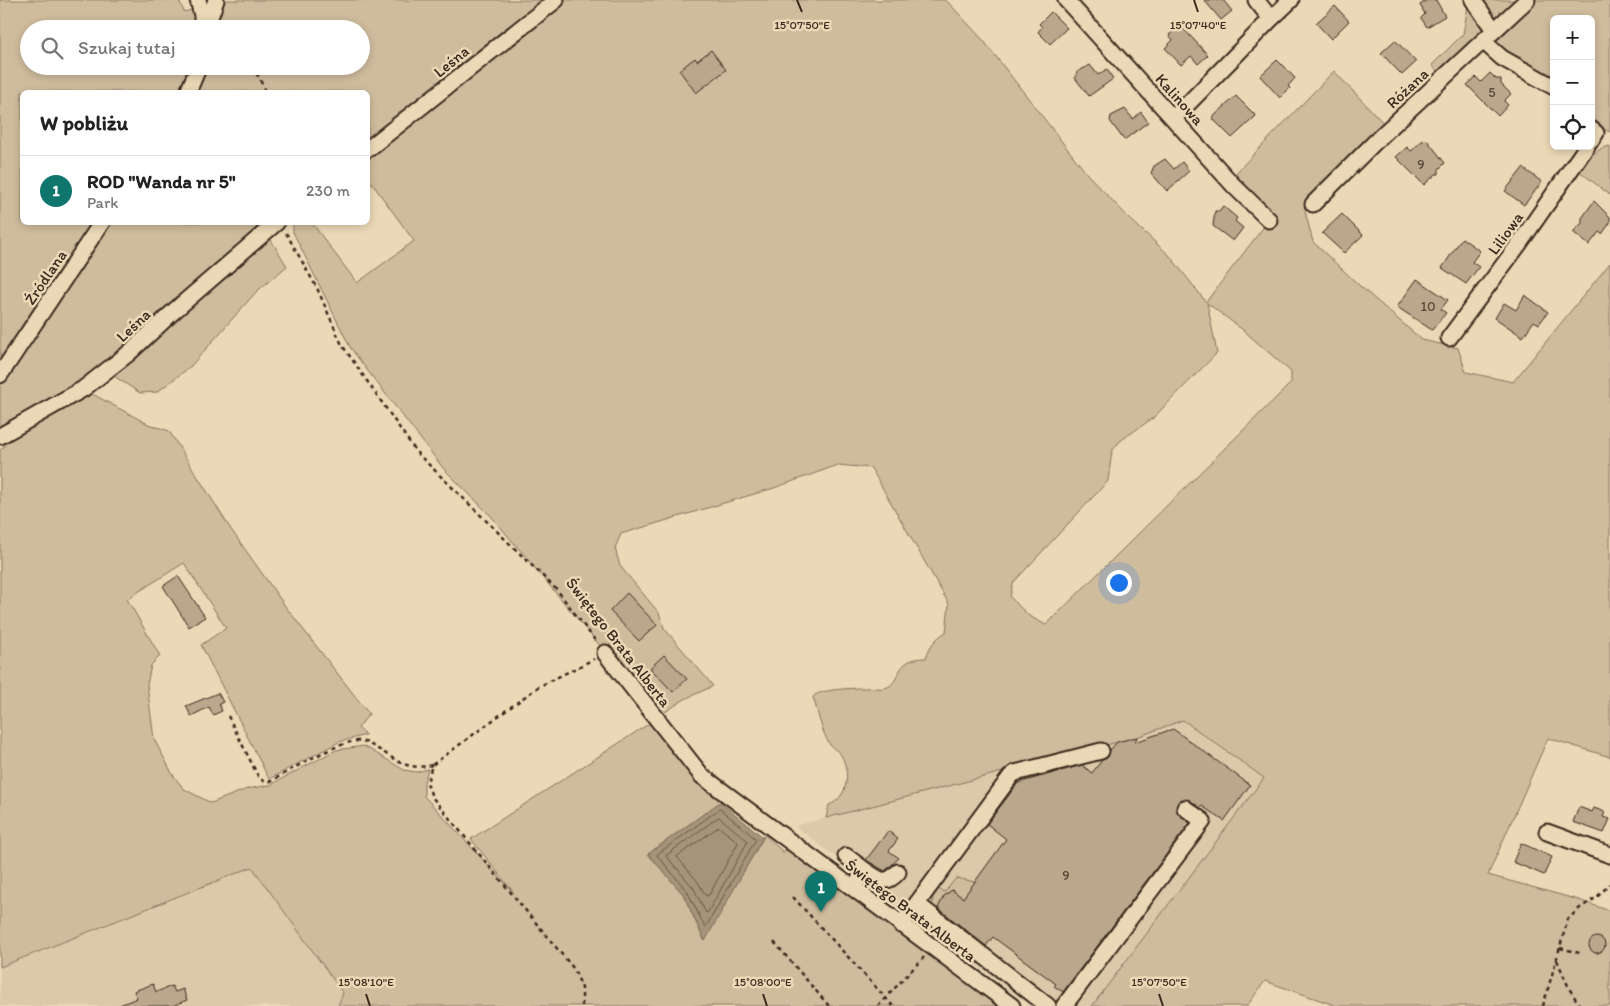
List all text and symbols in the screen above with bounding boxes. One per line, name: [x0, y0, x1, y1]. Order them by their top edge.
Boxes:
map controls: [1550, 15, 1595, 150]
button: +: [1550, 15, 1595, 60]
text: 15°07'50"E: [774, 18, 830, 32]
text: 15°07'40"E: [1170, 18, 1227, 32]
search box: [20, 20, 370, 75]
icon: search: [38, 34, 66, 62]
text: Szukaj tutaj: [78, 36, 175, 59]
street label: Leśna: [430, 41, 473, 81]
button: −: [1550, 60, 1595, 105]
street label: Różana: [1382, 64, 1432, 112]
street label: Kalinowa: [1151, 70, 1208, 130]
house number: 5: [1488, 84, 1496, 101]
button: locate: [1550, 105, 1595, 150]
text: W pobliżu: [40, 110, 128, 135]
house number: 9: [1417, 156, 1425, 173]
text: ROD "Wanda nr 5": [87, 170, 236, 193]
text: 1: [52, 181, 60, 200]
text: 230 m: [306, 181, 350, 200]
text: Park: [87, 193, 118, 212]
street label: Liliowa: [1484, 208, 1528, 258]
street label: Źródlana: [20, 246, 71, 308]
house number: 10: [1420, 298, 1436, 315]
street label: Leśna: [112, 305, 154, 346]
your location: [1106, 570, 1132, 596]
street label: Świętego Brata Alberta: [562, 574, 675, 711]
street label: Świętego Brata Alberta: [842, 855, 980, 966]
house number: 9: [1062, 867, 1070, 884]
pin: 1: [805, 871, 837, 912]
text: 15°08'10"E: [338, 975, 394, 989]
text: 15°08'00"E: [734, 975, 792, 989]
text: 15°07'50"E: [1131, 975, 1187, 989]

